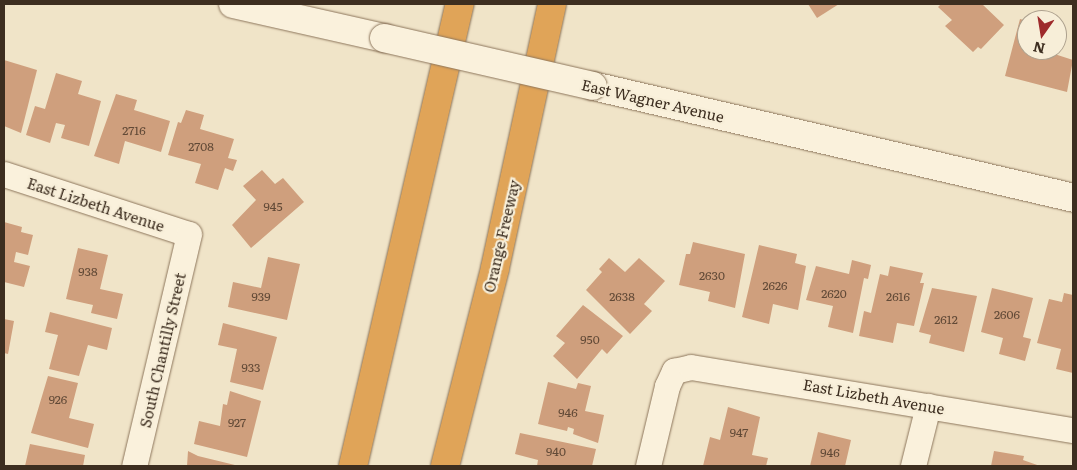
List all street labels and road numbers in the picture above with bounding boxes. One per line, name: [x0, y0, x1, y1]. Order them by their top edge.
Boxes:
street label: East Wagner Avenue: [580, 75, 726, 125]
street label: East Lizbeth Avenue: [25, 173, 167, 235]
street label: Orange Freeway: [479, 178, 523, 294]
street label: South Chantilly Street: [135, 271, 189, 429]
street label: East Lizbeth Avenue: [802, 375, 946, 417]

